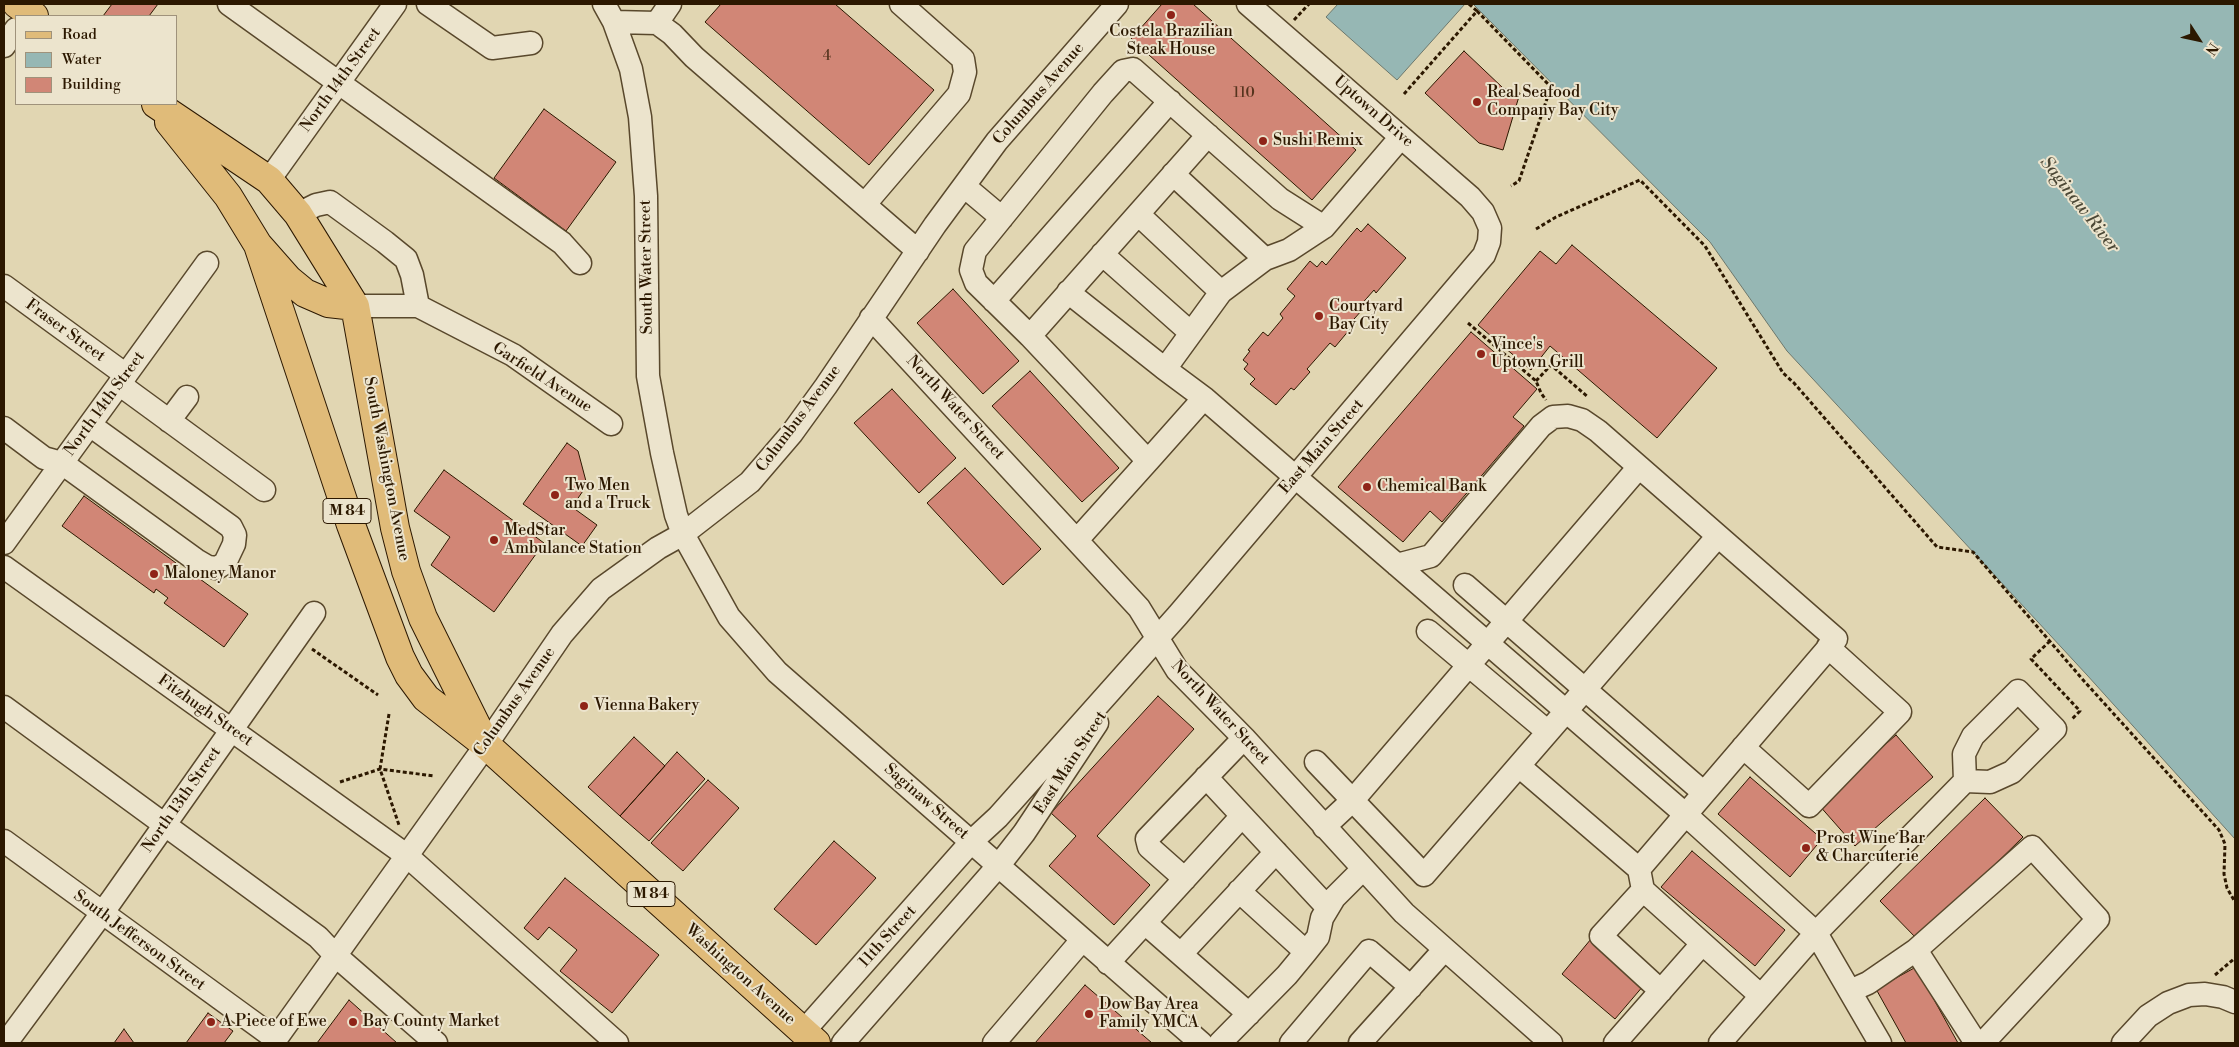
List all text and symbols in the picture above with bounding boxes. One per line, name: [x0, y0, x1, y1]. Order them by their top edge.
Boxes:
marker: Costela Brazilian Steak House: [1165, 9, 1177, 21]
legend: [15, 15, 178, 105]
north arrow: [2174, 15, 2224, 65]
place label: Costela Brazilian Steak House: [1109, 22, 1233, 60]
street label: North 14th Street: [297, 24, 385, 136]
text: Road: [62, 25, 97, 44]
street label: Columbus Avenue: [989, 39, 1089, 149]
text: N: [2201, 39, 2222, 58]
house number: 4: [823, 49, 831, 65]
text: Water: [62, 50, 101, 69]
street label: Uptown Drive: [1329, 72, 1417, 152]
text: Building: [62, 75, 121, 94]
place label: Real Seafood Company Bay City: [1487, 83, 1619, 121]
house number: 110: [1233, 86, 1255, 102]
marker: Real Seafood Company Bay City: [1471, 96, 1483, 108]
place label: Sushi Remix: [1273, 131, 1363, 151]
marker: Sushi Remix: [1257, 135, 1269, 147]
water label: Saginaw River: [2035, 153, 2123, 257]
street label: South Water Street: [636, 199, 658, 335]
street label: Fraser Street: [21, 296, 109, 366]
place label: Courtyard Bay City: [1329, 297, 1403, 335]
marker: Courtyard Bay City: [1313, 310, 1325, 322]
place label: Vince's Uptown Grill: [1491, 335, 1584, 373]
street label: Garfield Avenue: [489, 339, 595, 417]
street label: North 14th Street: [61, 348, 149, 460]
marker: Vince's Uptown Grill: [1475, 348, 1487, 360]
street label: North Water Street: [902, 352, 1008, 464]
street label: Columbus Avenue: [752, 362, 846, 476]
street label: South Washington Avenue: [359, 375, 413, 563]
street label: East Main Street: [1276, 396, 1368, 498]
place label: Two Men and a Truck: [565, 476, 650, 514]
place label: Chemical Bank: [1377, 477, 1486, 497]
marker: Chemical Bank: [1361, 481, 1373, 493]
marker: Two Men and a Truck: [549, 489, 561, 501]
road number: M 84: [323, 498, 371, 524]
place label: MedStar Ambulance Station: [504, 521, 642, 559]
marker: MedStar Ambulance Station: [488, 534, 500, 546]
place label: Maloney Manor: [164, 564, 276, 584]
marker: Maloney Manor: [148, 568, 160, 580]
street label: Columbus Avenue: [470, 644, 560, 760]
street label: North Water Street: [1167, 657, 1273, 769]
street label: Fitzhugh Street: [154, 671, 256, 751]
place label: Vienna Bakery: [594, 696, 699, 716]
marker: Vienna Bakery: [578, 700, 590, 712]
street label: East Main Street: [1031, 708, 1111, 818]
street label: North 13th Street: [138, 743, 226, 857]
street label: Saginaw Street: [880, 760, 972, 844]
place label: Prost Wine Bar & Charcuterie: [1816, 829, 1925, 867]
marker: Prost Wine Bar & Charcuterie: [1800, 842, 1812, 854]
road number: M 84: [627, 882, 675, 906]
street label: South Jefferson Street: [69, 887, 209, 995]
street label: 11th Street: [855, 902, 921, 972]
street label: Washington Avenue: [681, 921, 799, 1029]
place label: Dow Bay Area Family YMCA: [1099, 995, 1199, 1033]
marker: Dow Bay Area Family YMCA: [1083, 1008, 1095, 1020]
place label: A Piece of Ewe: [221, 1012, 327, 1032]
place label: Bay County Market: [363, 1012, 500, 1032]
marker: A Piece of Ewe: [205, 1016, 217, 1028]
marker: Bay County Market: [347, 1016, 359, 1028]

